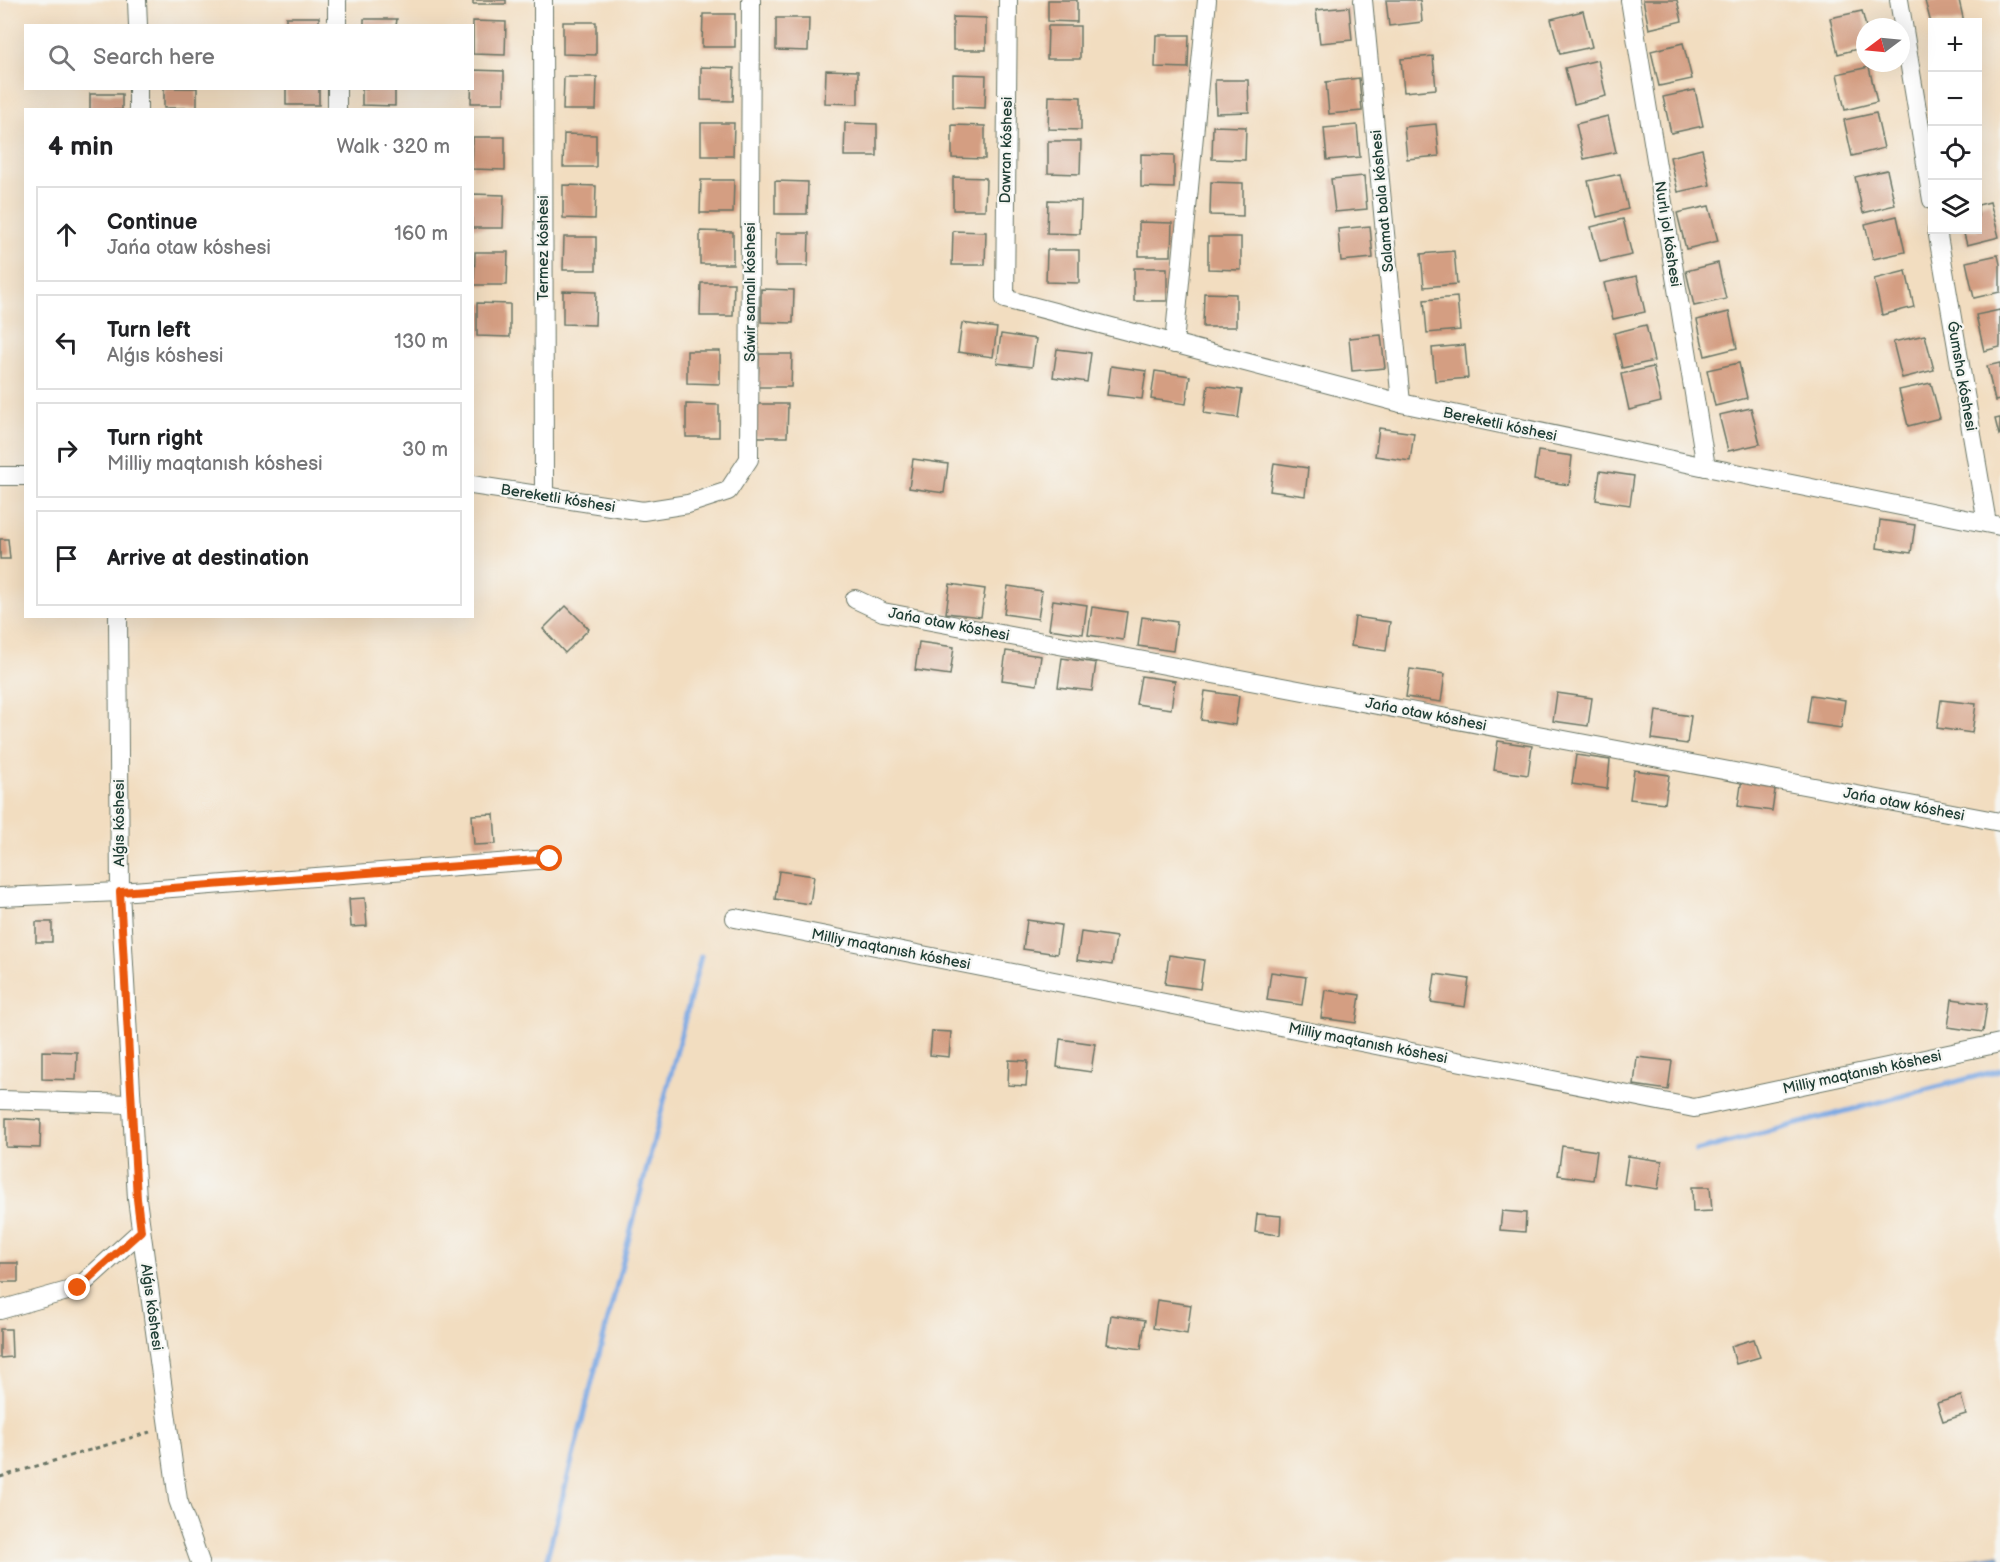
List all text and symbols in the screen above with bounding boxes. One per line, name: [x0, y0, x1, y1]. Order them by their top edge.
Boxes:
north arrow: [1856, 18, 1910, 72]
map controls: [1928, 18, 1982, 234]
button: +: [1928, 18, 1982, 72]
search box: [24, 24, 474, 90]
icon: search: [45, 41, 78, 74]
text: Search here: [93, 44, 215, 71]
button: −: [1928, 72, 1982, 126]
street label: Dawran kóshesi: [996, 97, 1017, 203]
button: locate: [1928, 126, 1982, 180]
street label: Salamat bala kóshesi: [1367, 129, 1398, 273]
text: 4 min: [48, 132, 113, 163]
text: Walk · 320 m: [336, 135, 450, 159]
street label: Nurlı jol kóshesi: [1650, 180, 1685, 288]
button: layers: [1928, 180, 1982, 234]
street label: Termez kóshesi: [534, 195, 553, 301]
text: Continue: [107, 209, 197, 236]
icon: ahead: [50, 218, 83, 251]
text: 160 m: [394, 222, 448, 246]
street label: Sáwir samalı kóshesi: [741, 222, 760, 362]
text: Jańa otaw kóshesi: [107, 236, 271, 260]
text: Turn left: [107, 317, 191, 344]
street label: Ǵumsha kóshesi: [1942, 320, 1981, 433]
icon: left: [50, 326, 83, 359]
text: 130 m: [394, 330, 448, 354]
text: Alǵıs kóshesi: [107, 344, 224, 368]
street label: Bereketli kóshesi: [1441, 403, 1559, 446]
text: Turn right: [107, 425, 203, 452]
icon: right: [50, 434, 83, 467]
text: 30 m: [402, 438, 448, 462]
text: Milliy maqtanısh kóshesi: [107, 452, 323, 476]
street label: Bereketli kóshesi: [499, 480, 617, 517]
icon: arrive: [50, 542, 83, 575]
text: Arrive at destination: [107, 545, 309, 572]
street label: Jańa otaw kóshesi: [887, 603, 1011, 646]
street label: Jańa otaw kóshesi: [1364, 693, 1488, 736]
street label: Alǵıs kóshesi: [110, 779, 129, 867]
street label: Jańa otaw kóshesi: [1842, 783, 1966, 826]
route start: [536, 845, 562, 871]
street label: Milliy maqtanısh kóshesi: [810, 925, 972, 974]
street label: Milliy maqtanısh kóshesi: [1287, 1019, 1449, 1068]
street label: Milliy maqtanısh kóshesi: [1781, 1046, 1943, 1099]
street label: Alǵıs kóshesi: [136, 1262, 167, 1352]
route end: [64, 1274, 90, 1300]

